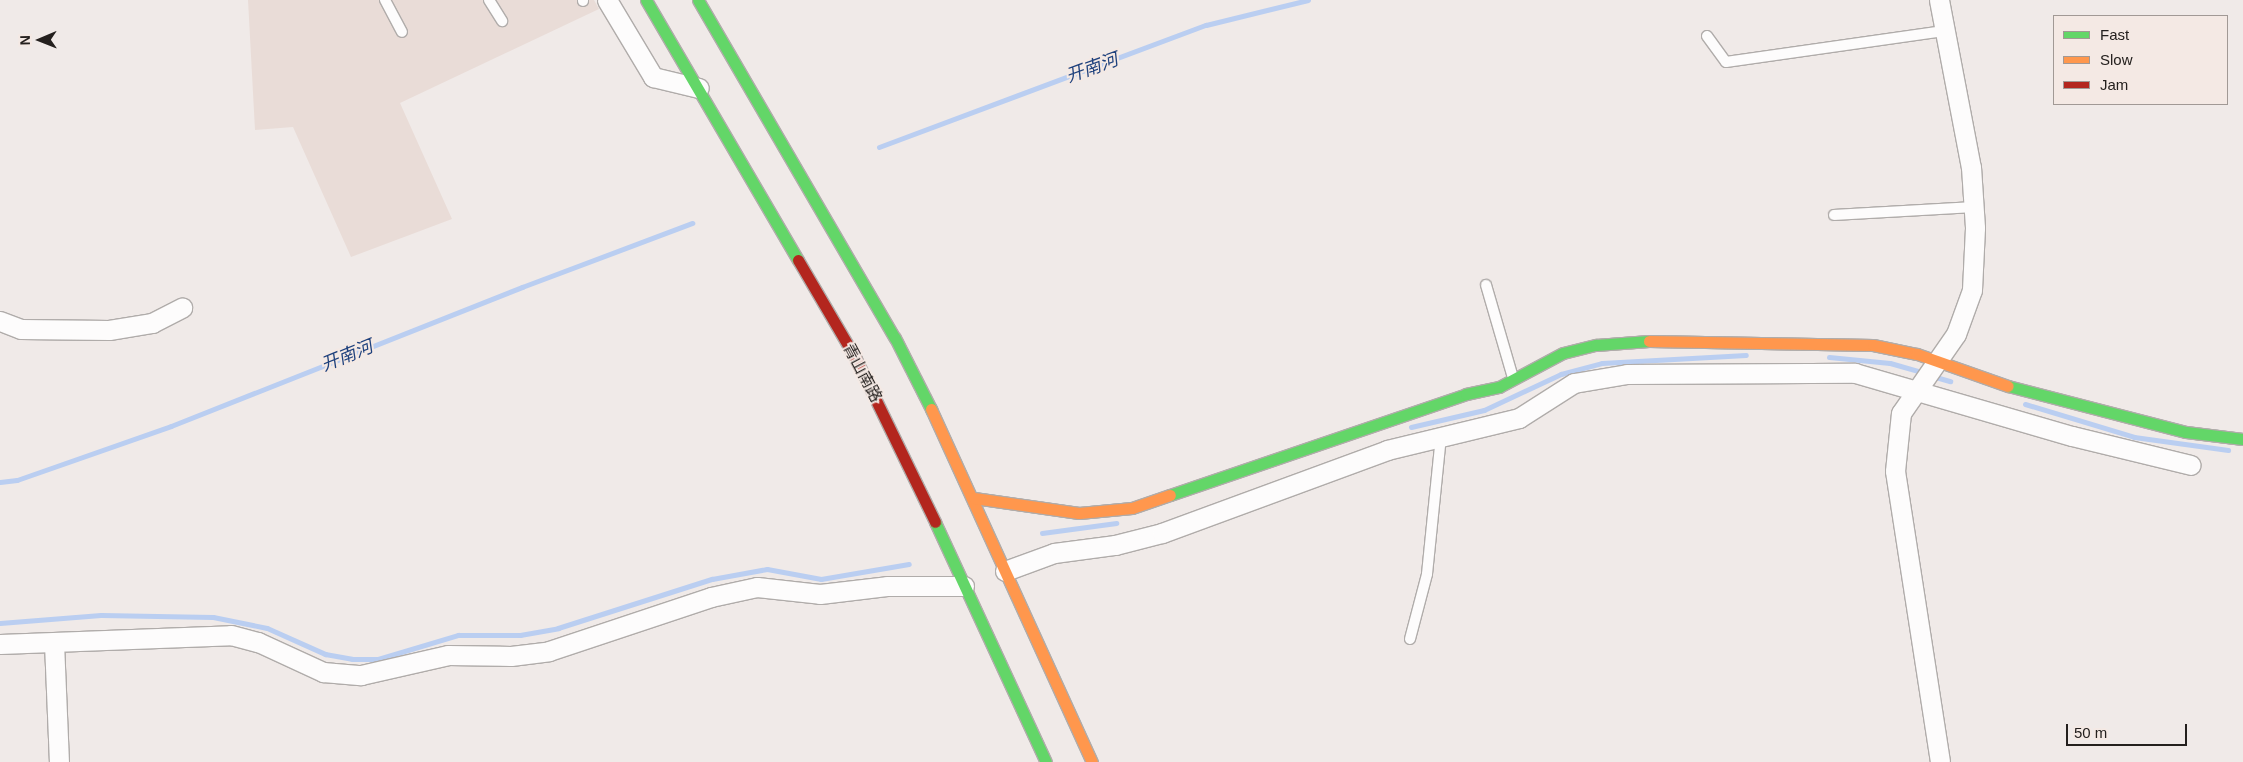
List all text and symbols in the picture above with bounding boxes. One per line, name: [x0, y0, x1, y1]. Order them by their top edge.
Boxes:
north arrow: [15, 15, 65, 65]
legend: [2053, 15, 2228, 105]
text: Fast: [2100, 26, 2129, 43]
text: N: [17, 35, 33, 45]
water label: 开南河: [1063, 49, 1121, 87]
text: Slow: [2100, 51, 2133, 68]
text: Jam: [2100, 76, 2128, 93]
water label: 开南河: [318, 336, 376, 376]
street label: 青山南路: [839, 340, 885, 406]
scale bar: [2068, 714, 2189, 746]
text: 50 m: [2074, 724, 2107, 741]

